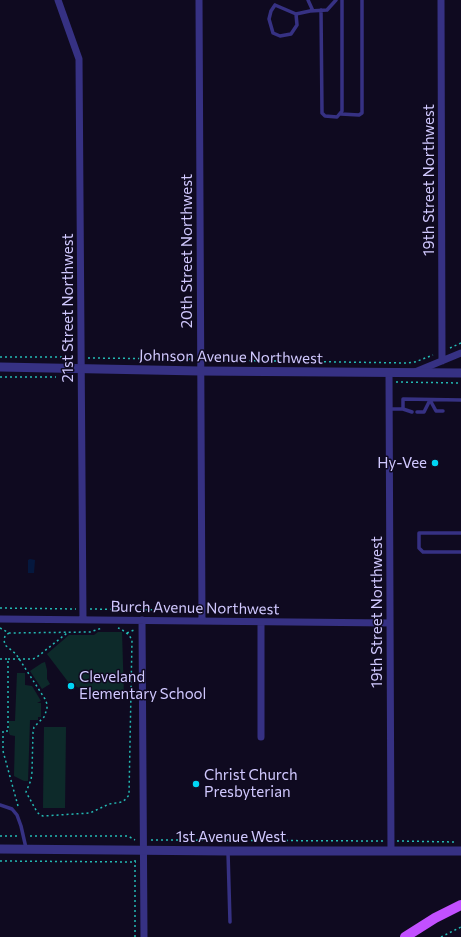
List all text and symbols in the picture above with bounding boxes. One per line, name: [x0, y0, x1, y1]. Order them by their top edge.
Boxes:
street label: 19th Street Northwest: [420, 104, 438, 256]
street label: 20th Street Northwest: [178, 174, 196, 328]
street label: 21st Street Northwest: [59, 233, 77, 383]
street label: Johnson Avenue Northwest: [139, 346, 323, 368]
place label: Hy-Vee: [377, 454, 427, 472]
marker: Hy-Vee: [430, 458, 440, 468]
street label: 19th Street Northwest: [368, 536, 386, 688]
street label: Burch Avenue Northwest: [110, 598, 280, 618]
place label: Cleveland Elementary School: [79, 668, 206, 703]
marker: Cleveland Elementary School: [66, 681, 76, 691]
place label: Christ Church Presbyterian: [204, 766, 298, 801]
marker: Christ Church Presbyterian: [191, 779, 201, 789]
street label: 1st Avenue West: [176, 828, 286, 846]

